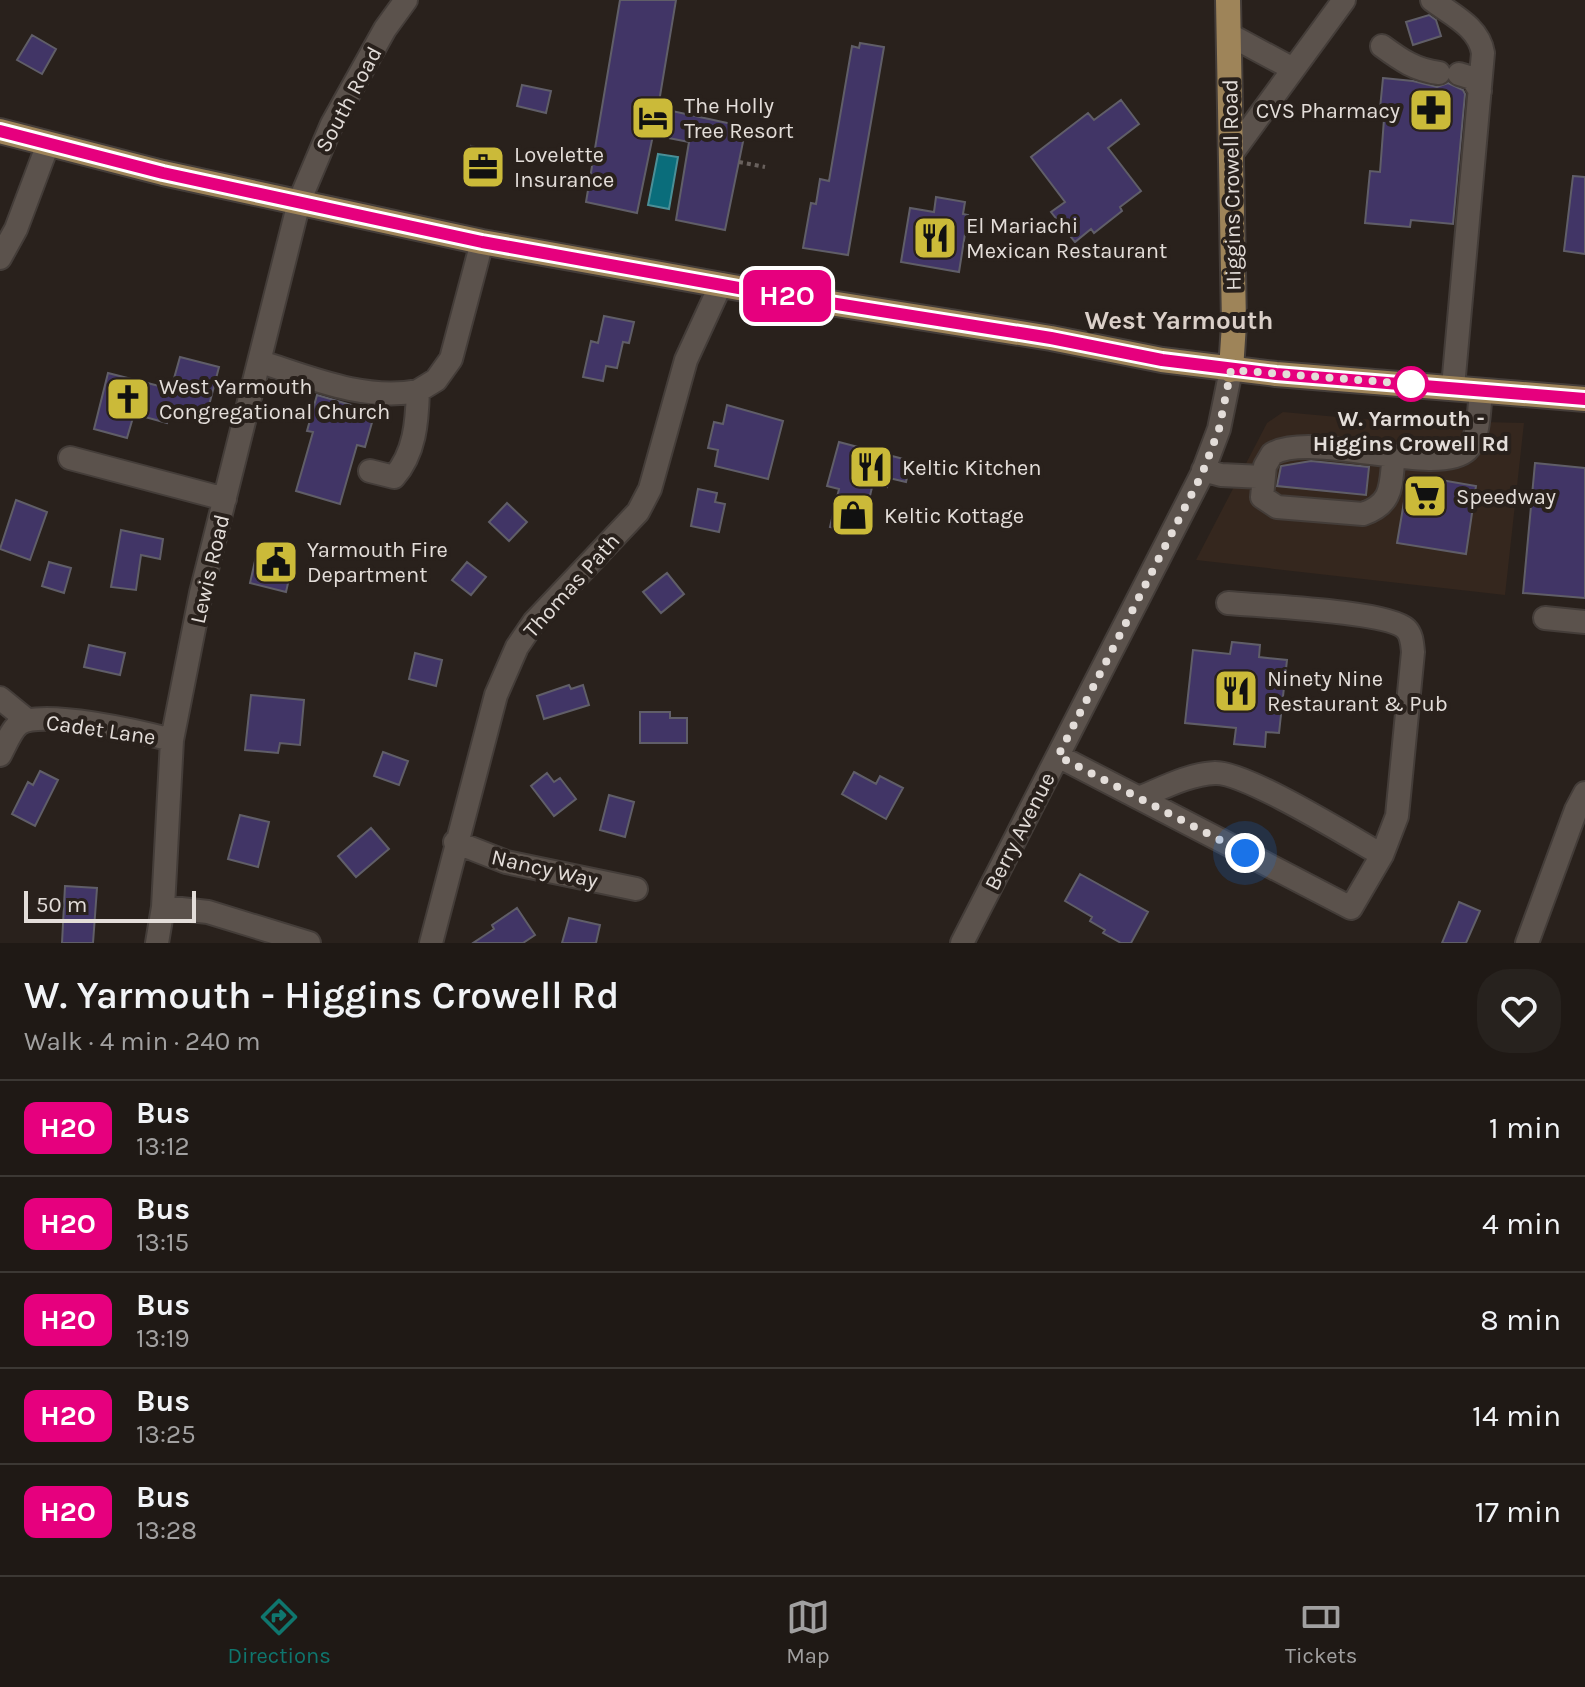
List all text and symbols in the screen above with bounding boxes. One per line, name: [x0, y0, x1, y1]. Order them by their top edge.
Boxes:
street label: South Road: [310, 42, 388, 157]
street label: Higgins Crowell Road: [1217, 79, 1247, 291]
pharmacy icon: CVS Pharmacy: [1407, 86, 1455, 134]
place label: The Holly Tree Resort: [684, 93, 794, 144]
hotel icon: The Holly Tree Resort: [629, 94, 677, 142]
place label: CVS Pharmacy: [1256, 98, 1400, 124]
place label: Lovelette Insurance: [514, 142, 614, 193]
office icon: Lovelette Insurance: [459, 143, 507, 191]
place label: El Mariachi Mexican Restaurant: [966, 213, 1167, 264]
restaurant icon: El Mariachi Mexican Restaurant: [911, 214, 959, 262]
line badge: H2O: [741, 270, 833, 322]
text: H2O: [759, 279, 815, 312]
district label: West Yarmouth: [1085, 305, 1273, 336]
marker: W. Yarmouth - Higgins Crowell Rd: [1394, 367, 1428, 401]
place label: West Yarmouth Congregational Church: [159, 374, 390, 425]
church icon: West Yarmouth Congregational Church: [104, 375, 152, 423]
place label: W. Yarmouth - Higgins Crowell Rd: [1313, 406, 1509, 457]
restaurant icon: Keltic Kitchen: [847, 443, 895, 491]
place label: Keltic Kitchen: [902, 455, 1042, 481]
supermarket icon: Speedway: [1401, 472, 1449, 520]
place label: Speedway: [1456, 484, 1556, 510]
shop icon: Keltic Kottage: [829, 491, 877, 539]
place label: Keltic Kottage: [884, 503, 1024, 529]
street label: Lewis Road: [185, 512, 235, 626]
street label: Thomas Path: [518, 528, 625, 643]
place label: Yarmouth Fire Department: [307, 537, 448, 588]
public building icon: Yarmouth Fire Department: [252, 538, 300, 586]
place label: Ninety Nine Restaurant & Pub: [1267, 666, 1448, 717]
restaurant icon: Ninety Nine Restaurant & Pub: [1212, 667, 1260, 715]
street label: Cadet Lane: [44, 709, 157, 751]
street label: Berry Avenue: [979, 768, 1061, 895]
your location: [1225, 833, 1265, 873]
street label: Nancy Way: [489, 844, 601, 894]
scale bar: [24, 887, 196, 923]
text: 50 m: [36, 892, 87, 918]
button: heart: [1477, 969, 1561, 1053]
text: W. Yarmouth - Higgins Crowell Rd: [24, 973, 619, 1018]
text: Walk · 4 min · 240 m: [24, 1026, 261, 1057]
text: Bus: [136, 1095, 190, 1131]
text: 1 min: [1489, 1110, 1561, 1146]
text: H2O: [40, 1111, 96, 1144]
text: 13:12: [136, 1131, 190, 1162]
text: Bus: [136, 1191, 190, 1227]
text: 4 min: [1482, 1206, 1561, 1242]
text: H2O: [40, 1207, 96, 1240]
text: 13:15: [136, 1227, 189, 1258]
text: Bus: [136, 1287, 190, 1323]
text: 8 min: [1480, 1302, 1561, 1338]
text: H2O: [40, 1303, 96, 1336]
text: 13:19: [136, 1323, 190, 1354]
text: Bus: [136, 1383, 190, 1419]
text: 14 min: [1472, 1398, 1561, 1434]
text: H2O: [40, 1399, 96, 1432]
text: 13:25: [136, 1419, 196, 1450]
text: Bus: [136, 1479, 190, 1515]
text: 17 min: [1475, 1494, 1561, 1530]
text: H2O: [40, 1495, 96, 1528]
text: 13:28: [136, 1515, 197, 1546]
tab: Directions: [228, 1595, 331, 1669]
tab: Map: [786, 1595, 830, 1669]
tab: Tickets: [1285, 1595, 1357, 1669]

